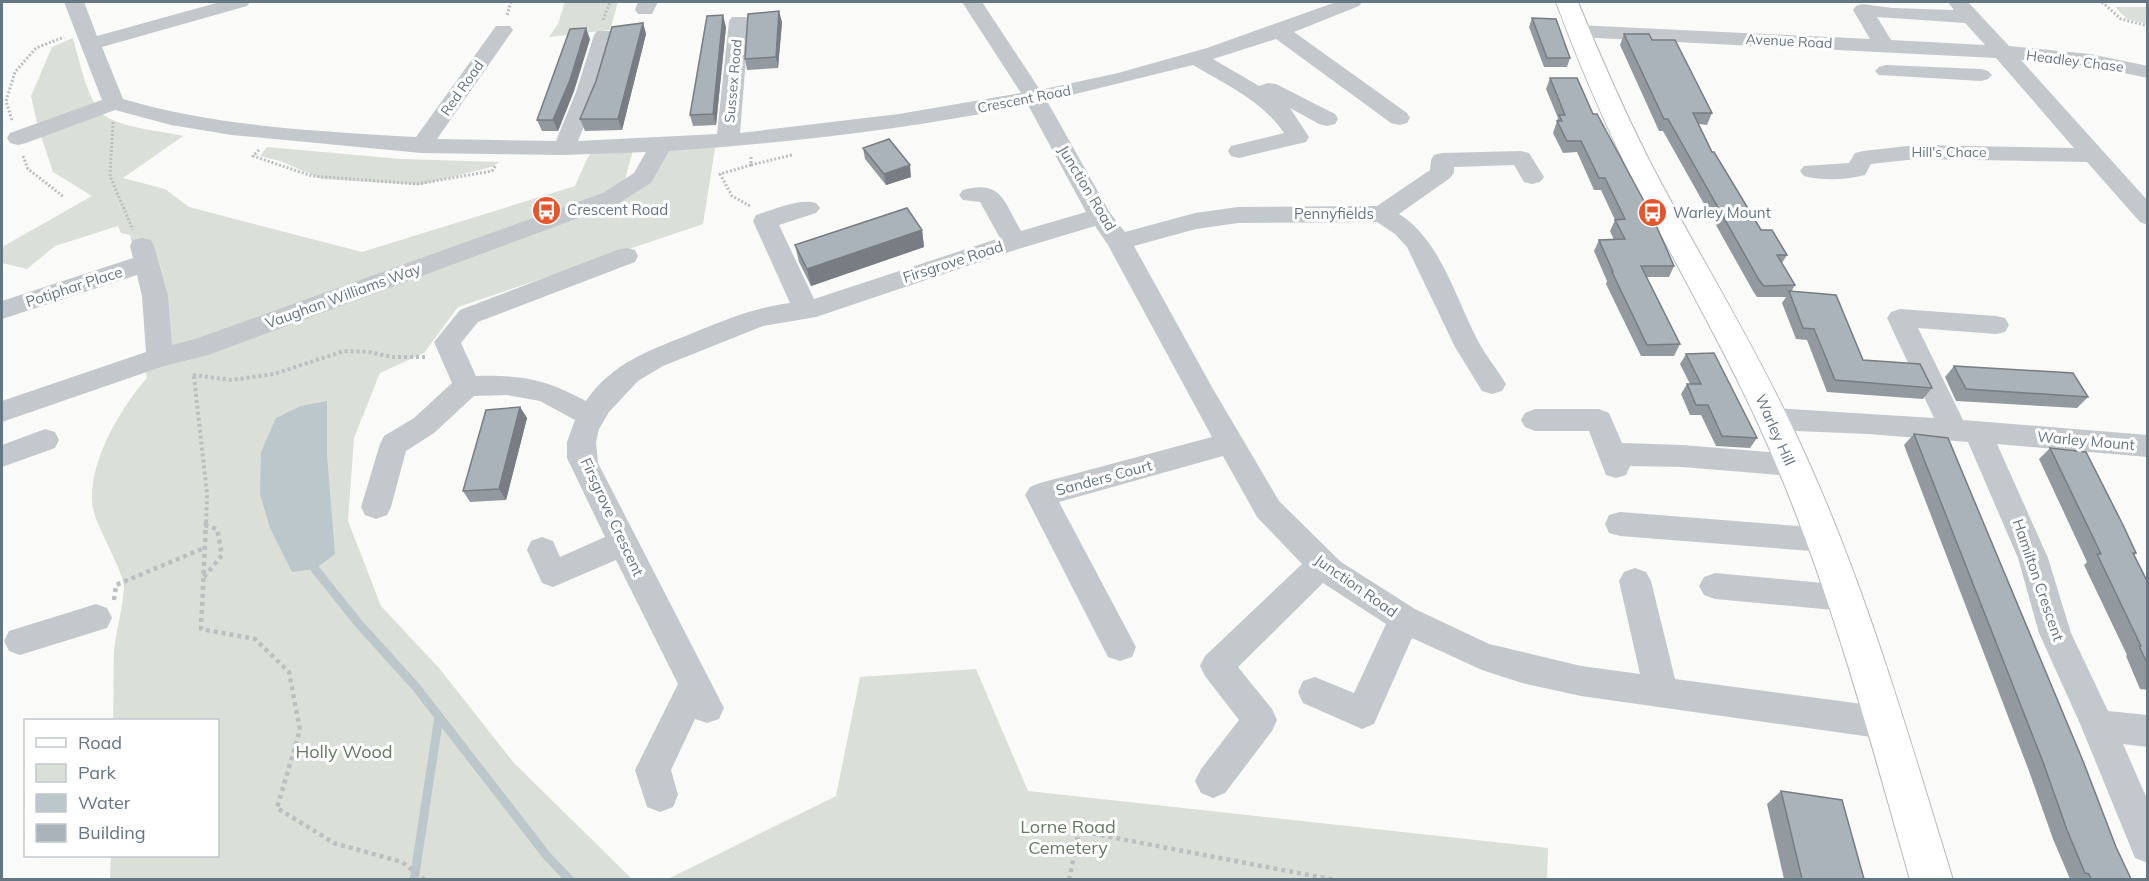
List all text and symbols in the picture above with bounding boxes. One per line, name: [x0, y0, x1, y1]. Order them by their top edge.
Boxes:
street label: Avenue Road: [1745, 30, 1833, 52]
street label: Sussex Road: [720, 39, 746, 123]
street label: Headley Chase: [2025, 46, 2125, 76]
street label: Red Road: [436, 57, 488, 119]
street label: Crescent Road: [976, 81, 1072, 117]
street label: Junction Road: [1054, 141, 1120, 234]
street label: Hill's Chace: [1912, 143, 1987, 161]
bus stop icon: Crescent Road: [530, 194, 562, 226]
bus stop icon: Warley Mount: [1636, 197, 1668, 229]
place label: Crescent Road: [567, 200, 668, 219]
place label: Warley Mount: [1673, 203, 1771, 222]
street label: Pennyfields: [1294, 204, 1374, 223]
street label: Firsgrove Road: [900, 236, 1005, 287]
street label: Vaughan Williams Way: [263, 259, 423, 333]
street label: Potiphar Place: [23, 262, 125, 311]
street label: Warley Hill: [1751, 391, 1800, 468]
street label: Warley Mount: [2036, 427, 2136, 454]
street label: Firsgrove Crescent: [577, 455, 648, 579]
street label: Sanders Court: [1054, 456, 1154, 500]
street label: Hamilton Crescent: [2009, 516, 2068, 643]
street label: Junction Road: [1311, 550, 1401, 621]
legend: [24, 719, 219, 857]
text: Road: [78, 731, 122, 754]
park label: Holly Wood: [295, 740, 393, 763]
text: Park: [78, 761, 117, 784]
text: Water: [78, 791, 131, 814]
park label: Lorne Road Cemetery: [1020, 815, 1116, 859]
text: Building: [78, 821, 146, 844]

